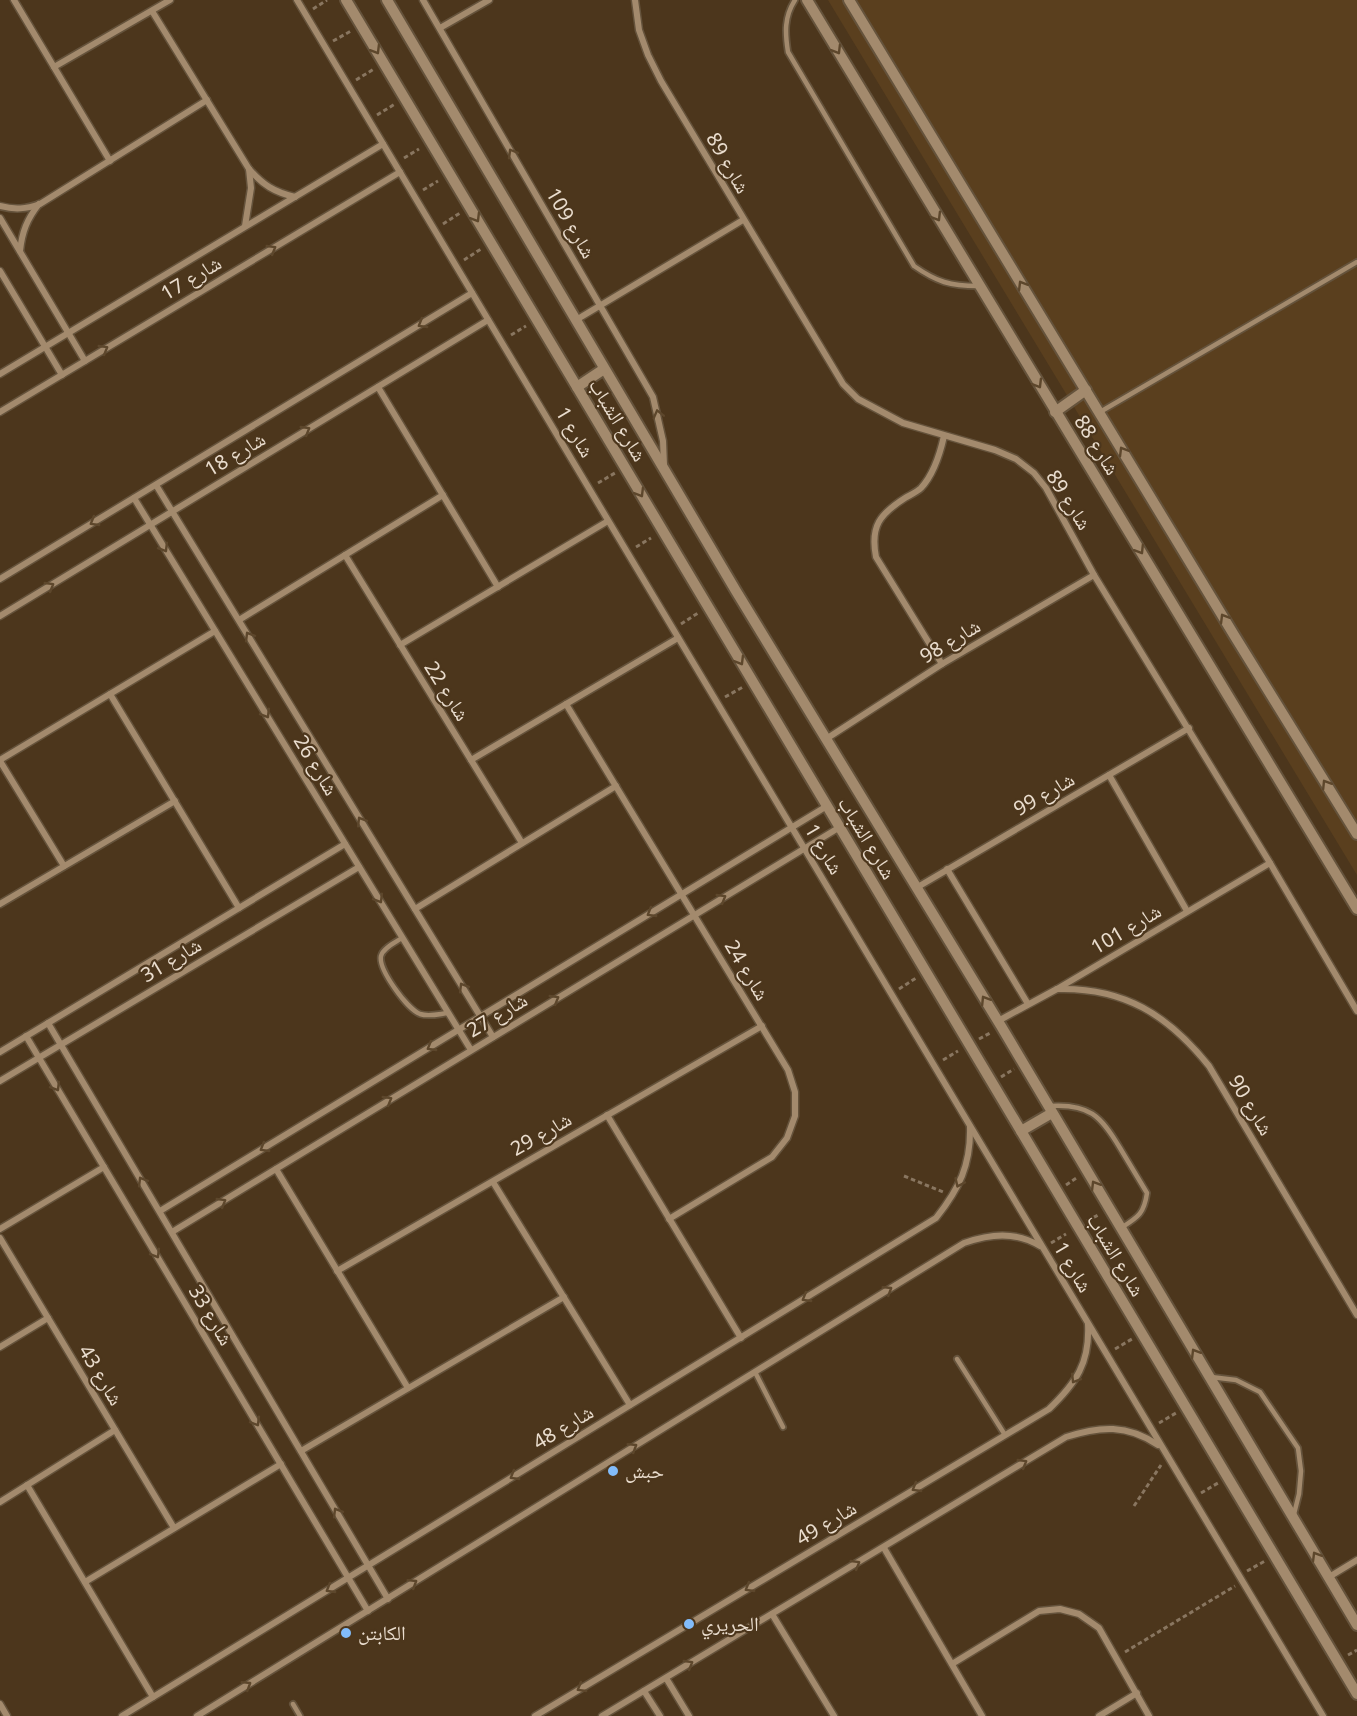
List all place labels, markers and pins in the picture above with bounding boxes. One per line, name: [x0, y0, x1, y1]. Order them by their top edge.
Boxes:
place label: حبش: [625, 1457, 664, 1484]
marker: حبش: [606, 1464, 620, 1478]
place label: الحريري: [701, 1610, 759, 1640]
marker: الحريري: [682, 1617, 696, 1631]
place label: الكابتن: [358, 1619, 406, 1646]
marker: الكابتن: [339, 1626, 353, 1640]

